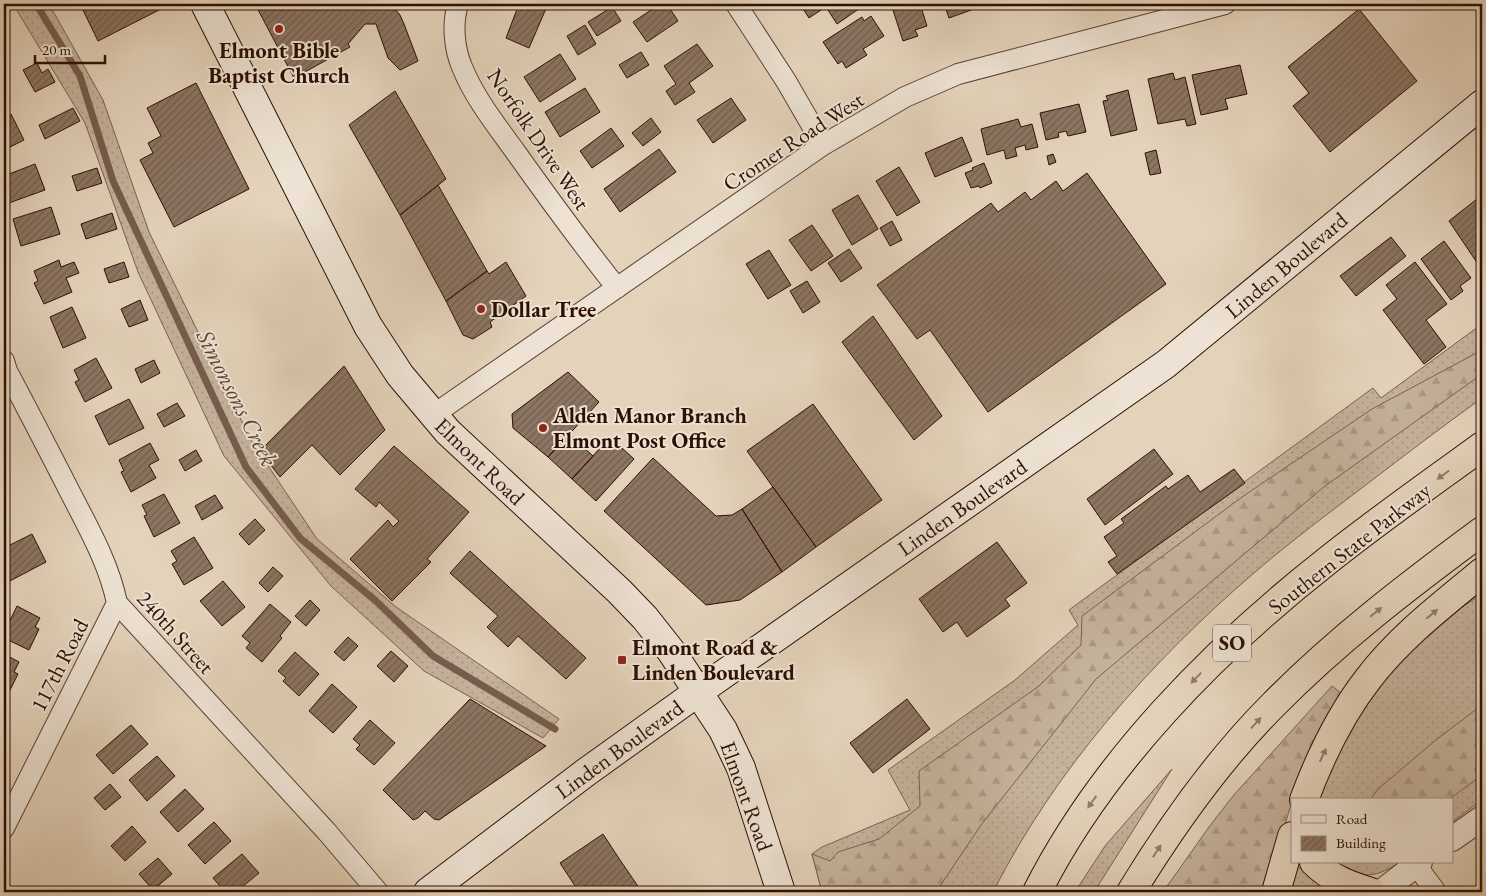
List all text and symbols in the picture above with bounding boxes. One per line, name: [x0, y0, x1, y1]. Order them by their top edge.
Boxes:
marker: Elmont Bible Baptist Church: [273, 23, 285, 35]
scale bar: [35, 32, 105, 64]
place label: Elmont Bible Baptist Church: [208, 36, 350, 90]
text: 20 m: [42, 40, 71, 59]
street label: Norfolk Drive West: [481, 63, 597, 216]
street label: Cromer Road West: [717, 85, 869, 198]
street label: Linden Boulevard: [1219, 205, 1354, 325]
place label: Dollar Tree: [491, 295, 596, 324]
marker: Dollar Tree: [475, 303, 487, 315]
water label: Simonsons Creek: [189, 323, 285, 471]
place label: Alden Manor Branch Elmont Post Office: [552, 401, 747, 455]
street label: Elmont Road: [428, 411, 532, 512]
marker: Alden Manor Branch Elmont Post Office: [537, 422, 549, 434]
street label: Linden Boulevard: [892, 452, 1033, 563]
one-way arrow: [1436, 470, 1450, 480]
street label: Southern State Parkway: [1262, 475, 1437, 621]
street label: 240th Street: [131, 584, 221, 680]
one-way arrow: [1369, 607, 1382, 618]
one-way arrow: [1426, 609, 1439, 620]
street label: 117th Road: [24, 613, 96, 717]
road number: SO: [1213, 624, 1251, 661]
place label: Elmont Road & Linden Boulevard: [632, 633, 795, 687]
marker: Elmont Road & Linden Boulevard: [616, 654, 628, 666]
one-way arrow: [1190, 672, 1202, 684]
street label: Linden Boulevard: [550, 693, 690, 806]
one-way arrow: [1251, 716, 1262, 729]
street label: Elmont Road: [713, 737, 780, 856]
one-way arrow: [1319, 748, 1327, 762]
one-way arrow: [1087, 795, 1097, 809]
legend: [1291, 798, 1454, 864]
text: Road: [1336, 809, 1368, 828]
text: Building: [1336, 833, 1386, 852]
one-way arrow: [1152, 844, 1162, 858]

